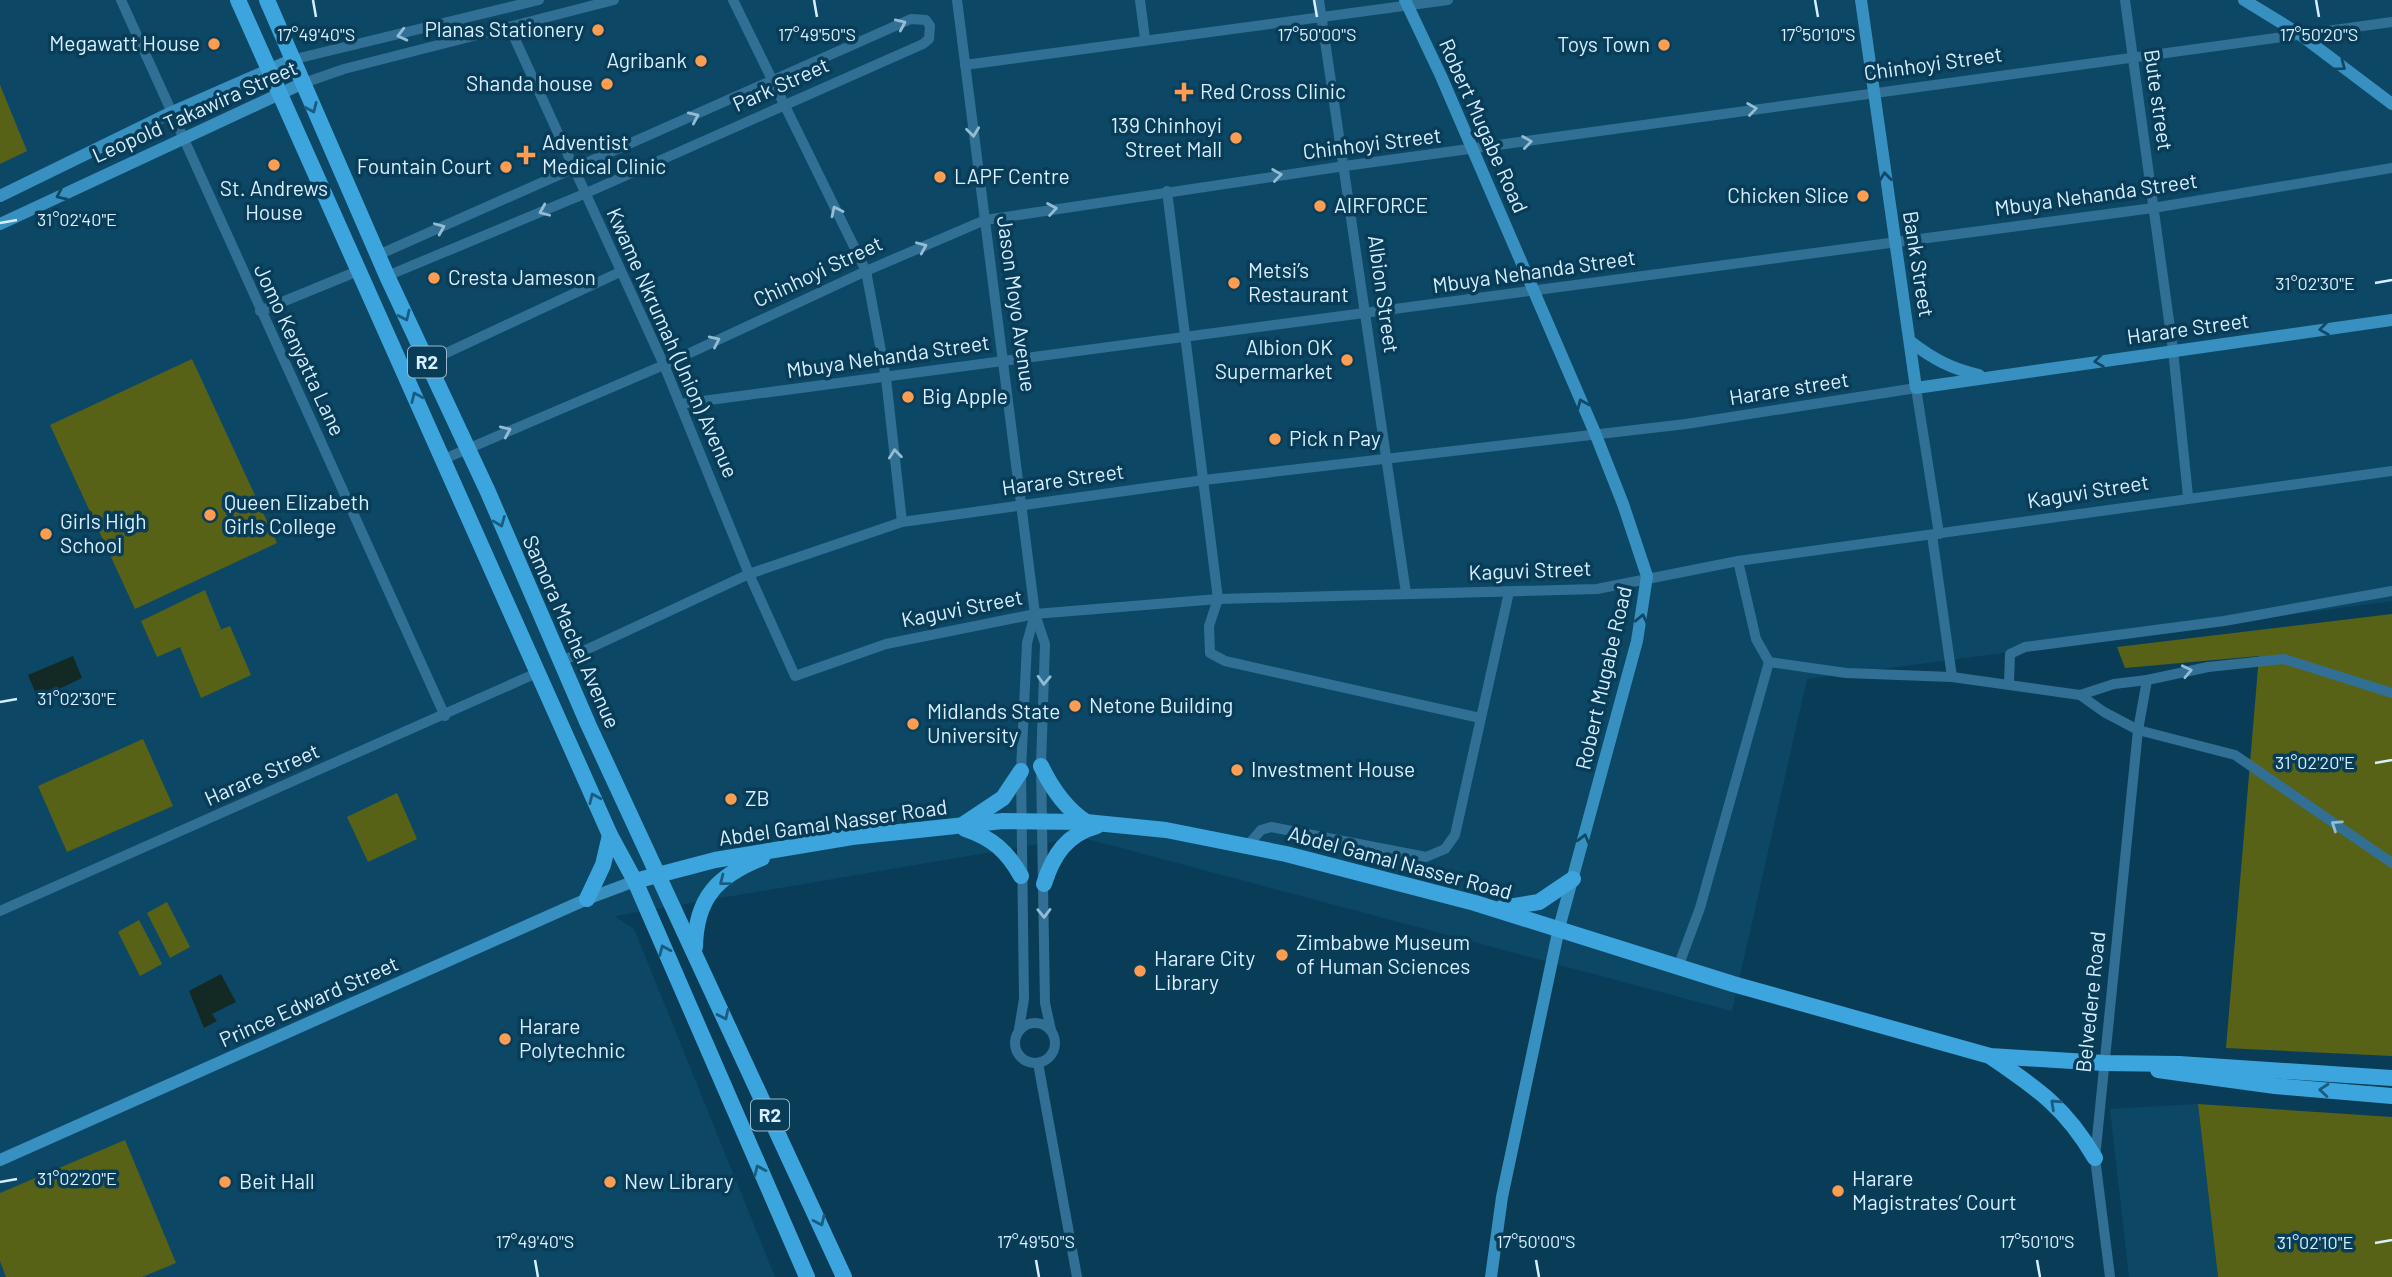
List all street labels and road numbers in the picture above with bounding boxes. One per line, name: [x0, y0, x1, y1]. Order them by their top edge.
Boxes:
street label: Robert Mugabe Road: [1435, 34, 1534, 216]
street label: Chinhoyi Street: [1862, 40, 2004, 85]
street label: Bute street: [2140, 48, 2179, 152]
street label: Park Street: [728, 51, 832, 116]
street label: Leopold Takawira Street: [88, 54, 301, 167]
street label: Chinhoyi Street: [1301, 122, 1443, 163]
street label: Mbuya Nehanda Street: [1993, 167, 2199, 220]
street label: Kwame Nkrumah (Union) Avenue: [602, 204, 744, 481]
street label: Bank Street: [1899, 209, 1940, 319]
street label: Jason Moyo Avenue: [993, 214, 1042, 394]
street label: Chinhoyi Street: [749, 230, 886, 311]
street label: Albion Street: [1364, 233, 1405, 354]
street label: Mbuya Nehanda Street: [1431, 244, 1637, 297]
street label: Jomo Kenyatta Lane: [250, 260, 351, 439]
street label: Harare Street: [2125, 307, 2250, 348]
street label: Mbuya Nehanda Street: [785, 329, 991, 382]
road number: R2: [408, 346, 446, 378]
street label: Harare street: [1727, 366, 1850, 409]
street label: Harare Street: [1000, 458, 1125, 499]
street label: Kaguvi Street: [2025, 469, 2150, 512]
street label: Samora Machel Avenue: [518, 531, 626, 732]
street label: Kaguvi Street: [1468, 555, 1592, 584]
street label: Robert Mugabe Road: [1569, 583, 1636, 772]
street label: Kaguvi Street: [899, 584, 1024, 632]
street label: Harare Street: [200, 737, 323, 810]
street label: Abdel Gamal Nasser Road: [717, 793, 949, 850]
street label: Abdel Gamal Nasser Road: [1286, 820, 1515, 903]
street label: Belvedere Road: [2070, 930, 2109, 1074]
street label: Prince Edward Street: [215, 950, 402, 1051]
road number: R2: [751, 1100, 789, 1130]

